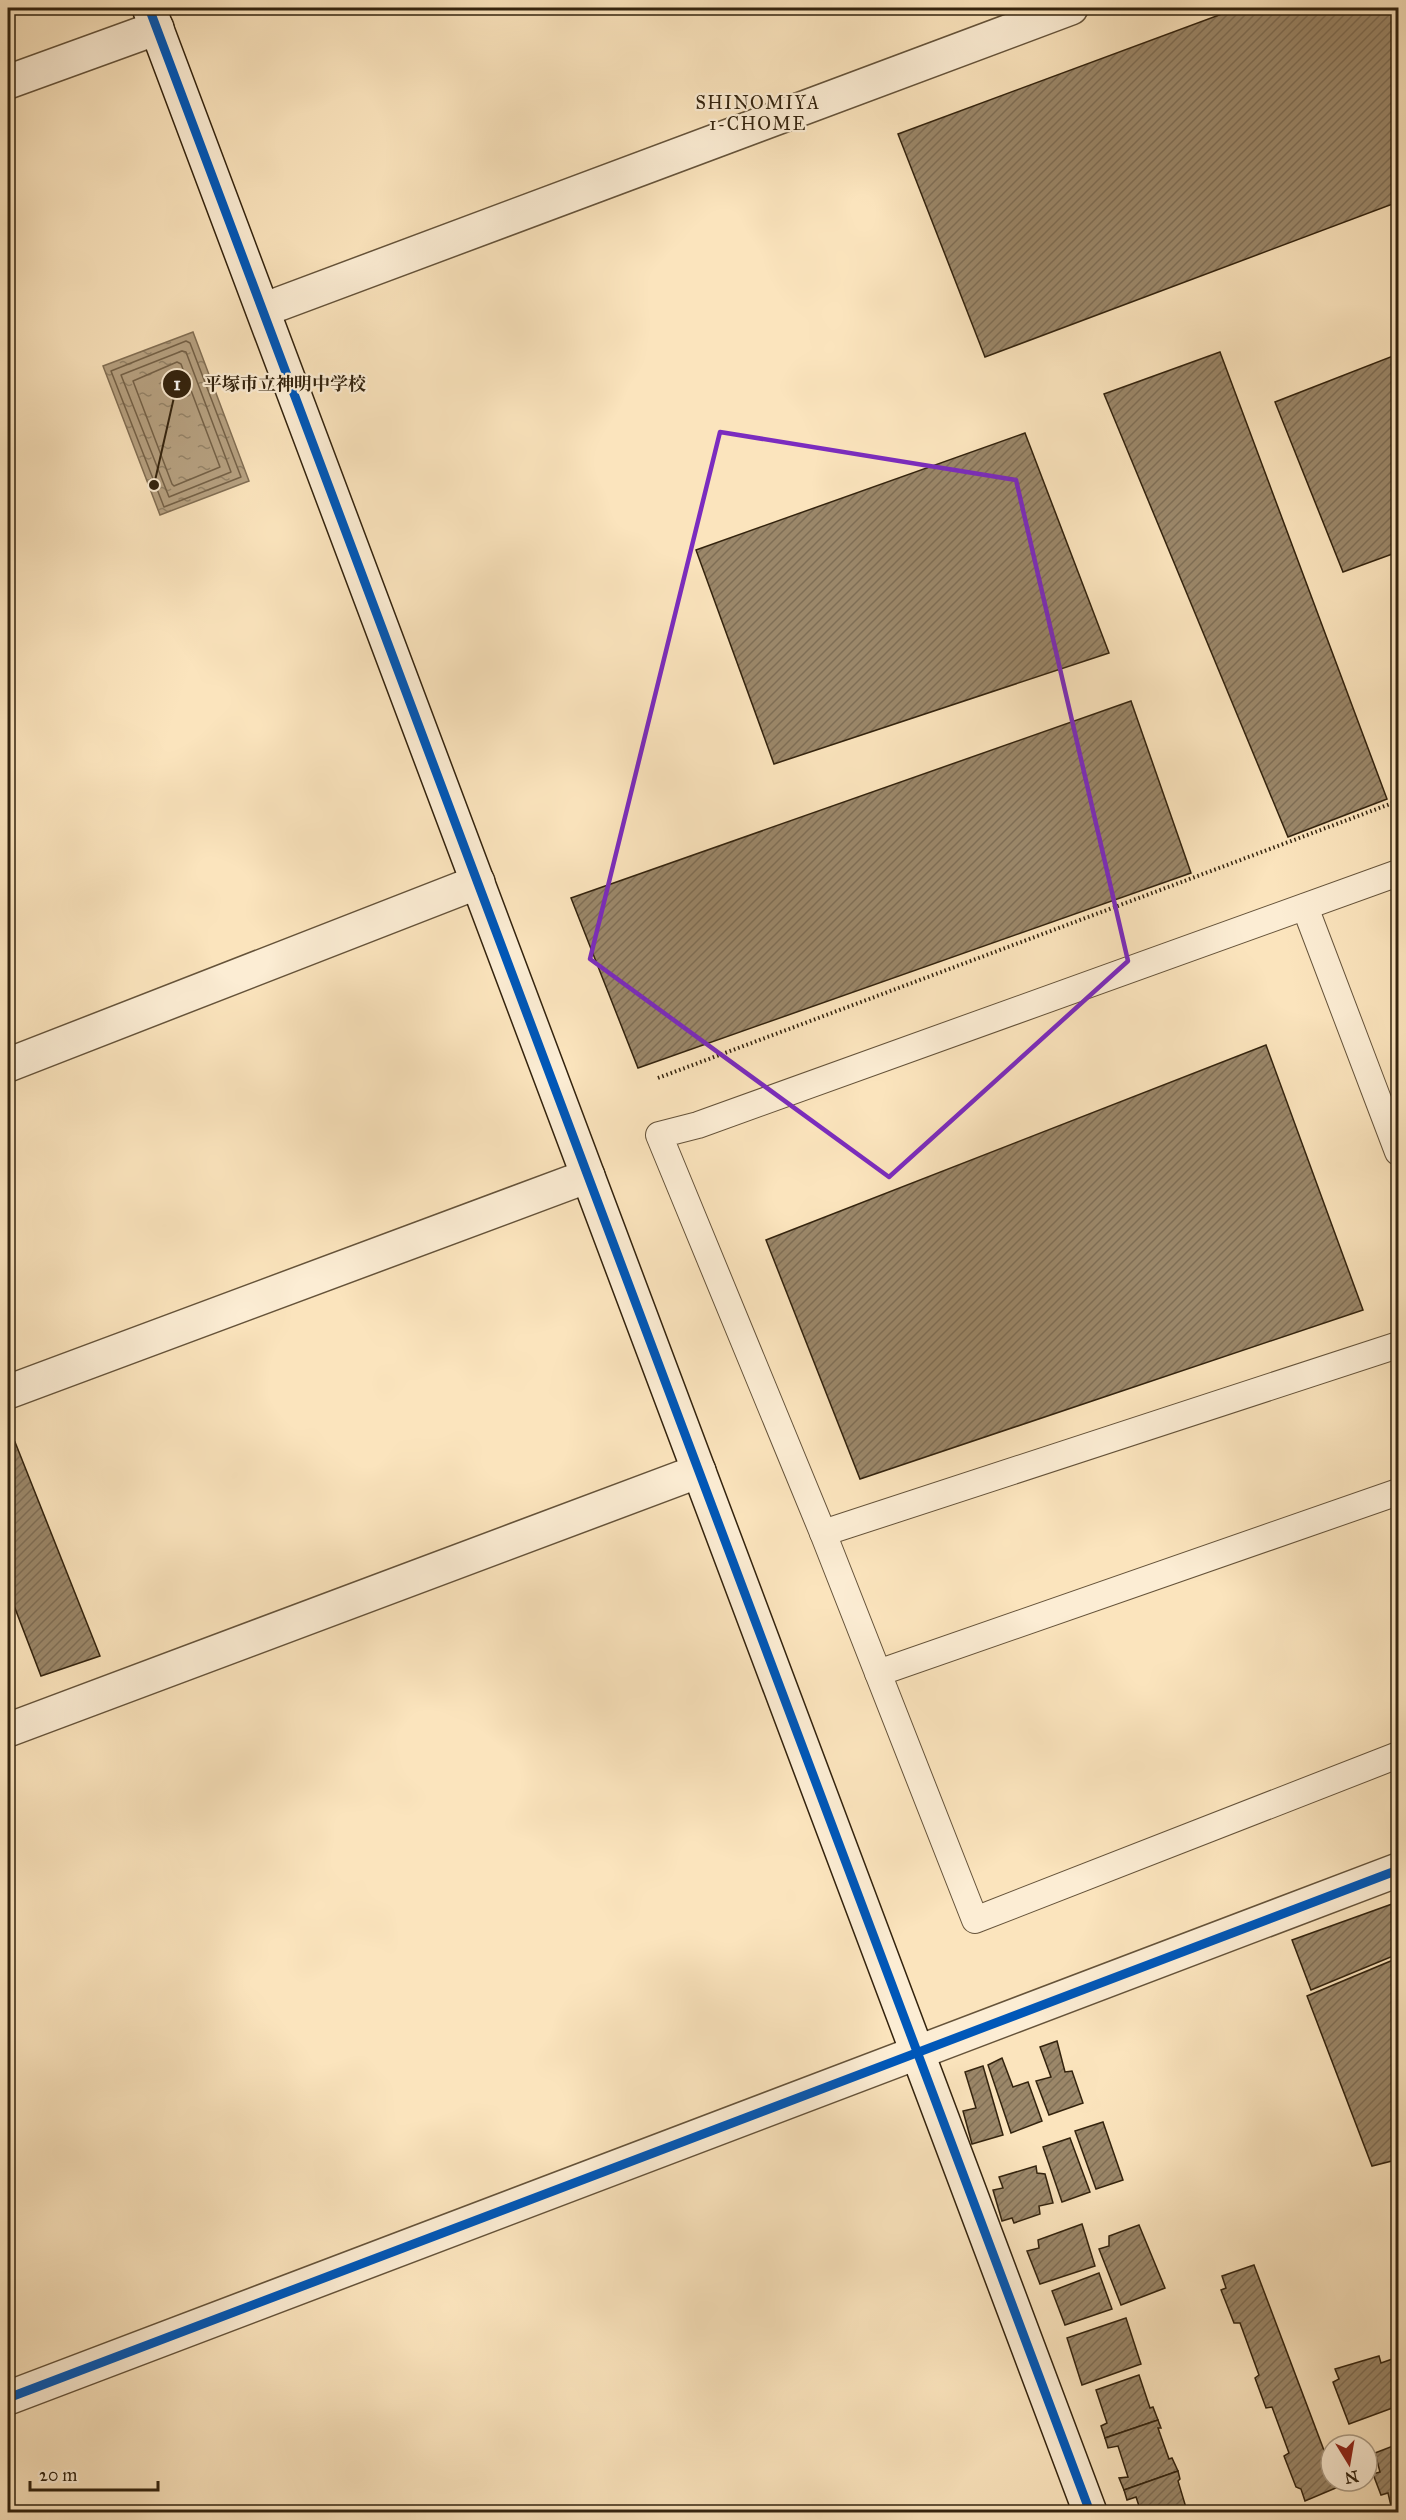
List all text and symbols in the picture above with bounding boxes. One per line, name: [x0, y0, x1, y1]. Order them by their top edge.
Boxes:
district label: SHINOMIYA 1-CHOME: [695, 92, 821, 135]
callout: 平塚市立神明中学校: [162, 366, 378, 402]
text: 1: [173, 373, 181, 395]
text: 平塚市立神明中学校: [204, 373, 366, 395]
north arrow: [1319, 2433, 1379, 2493]
scale bar: [30, 2454, 158, 2492]
text: 20 m: [39, 2464, 77, 2486]
text: N: [1343, 2467, 1360, 2488]

